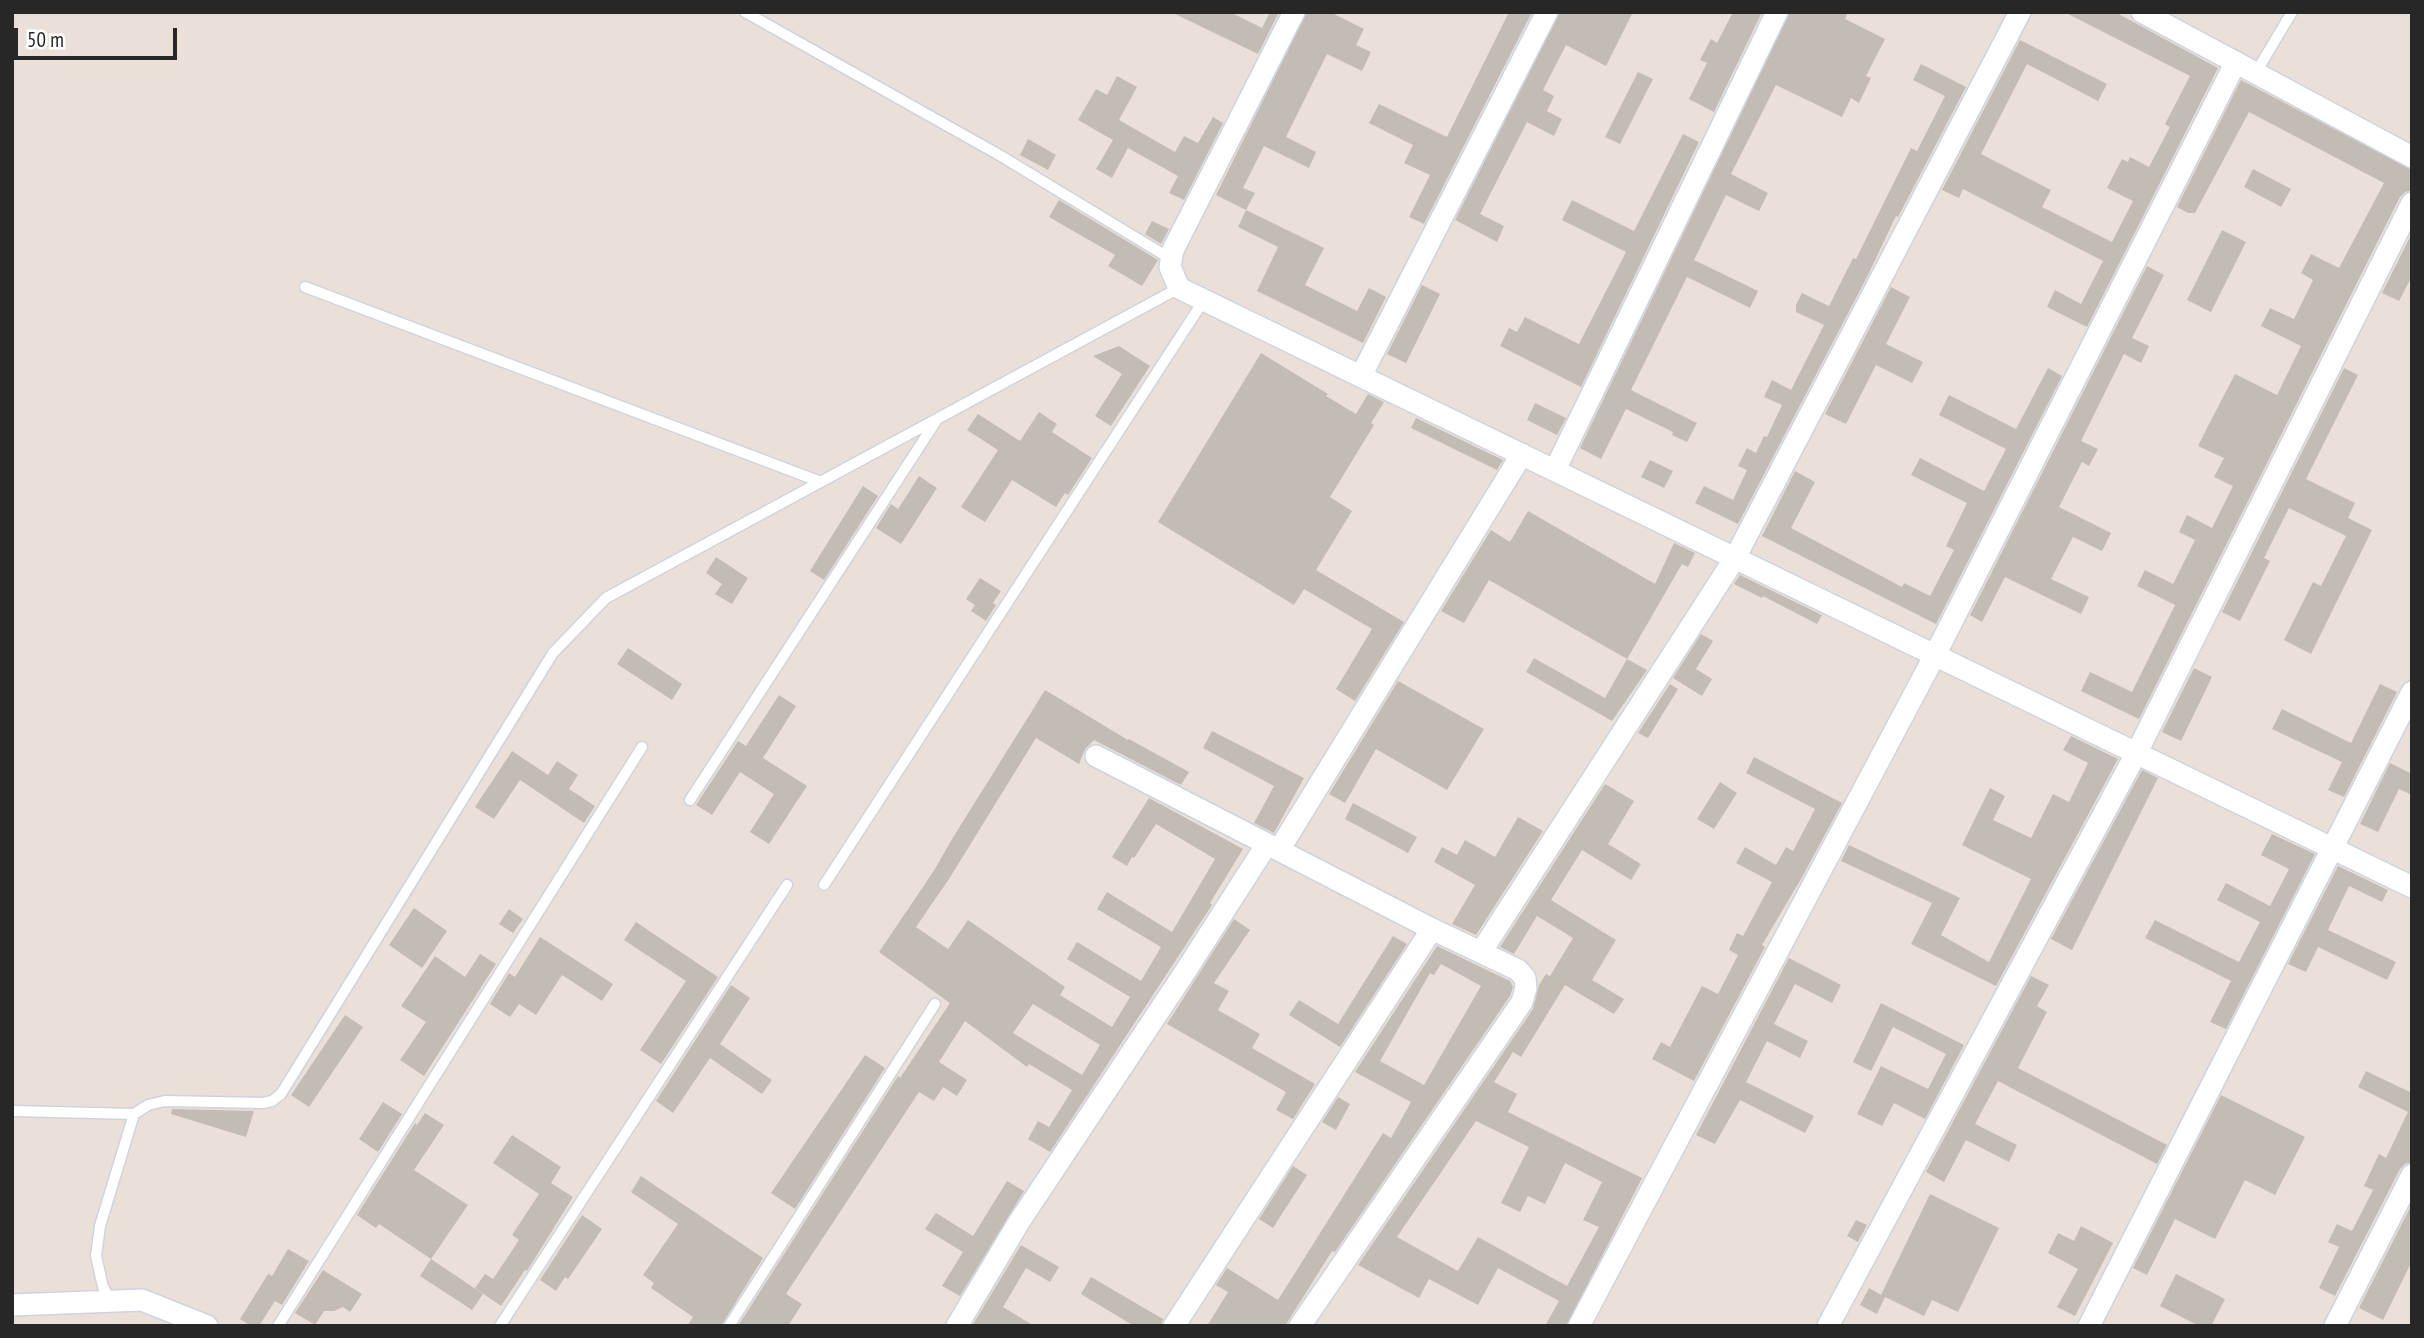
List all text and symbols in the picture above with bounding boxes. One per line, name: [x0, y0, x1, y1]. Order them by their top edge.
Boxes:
scale bar: [18, 14, 180, 58]
text: 50 m: [27, 26, 64, 53]

